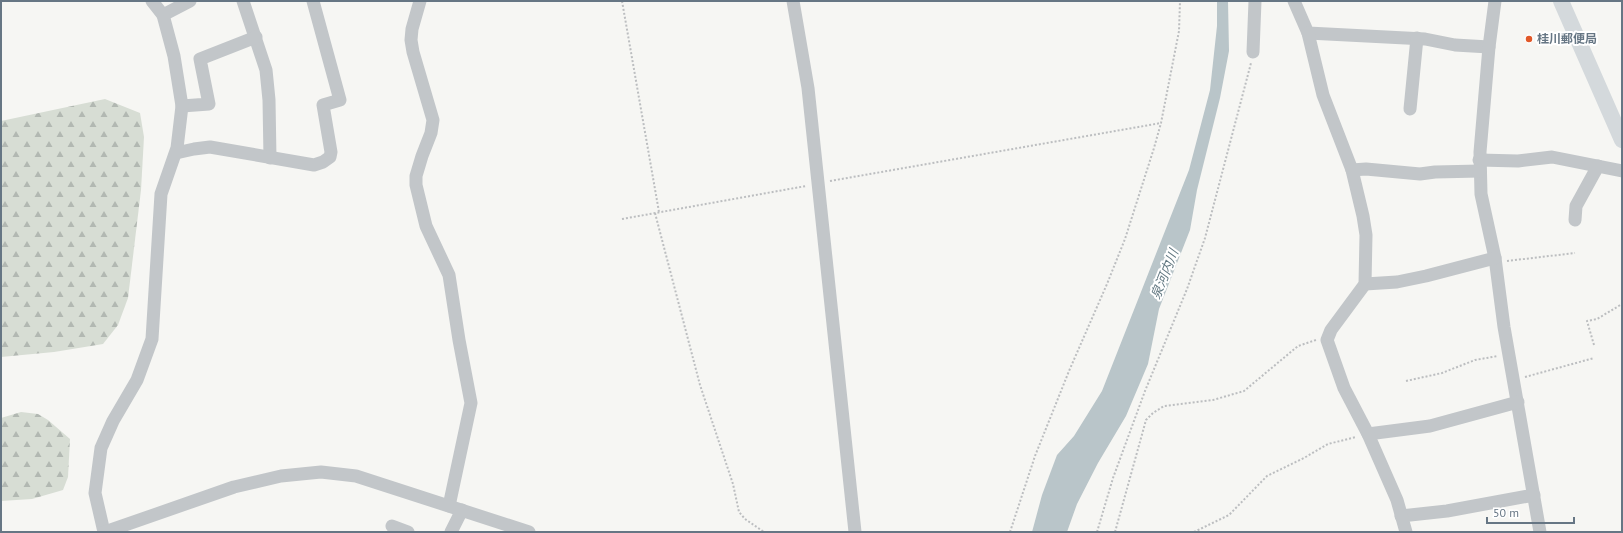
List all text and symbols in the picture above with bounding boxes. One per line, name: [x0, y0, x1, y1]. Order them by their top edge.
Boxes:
place label: 桂川郵便局: [1537, 31, 1597, 46]
marker: 桂川郵便局: [1524, 34, 1534, 44]
water label: 泉河内川: [1147, 245, 1183, 301]
scale bar: [1487, 499, 1574, 525]
text: 50 m: [1493, 505, 1519, 520]

